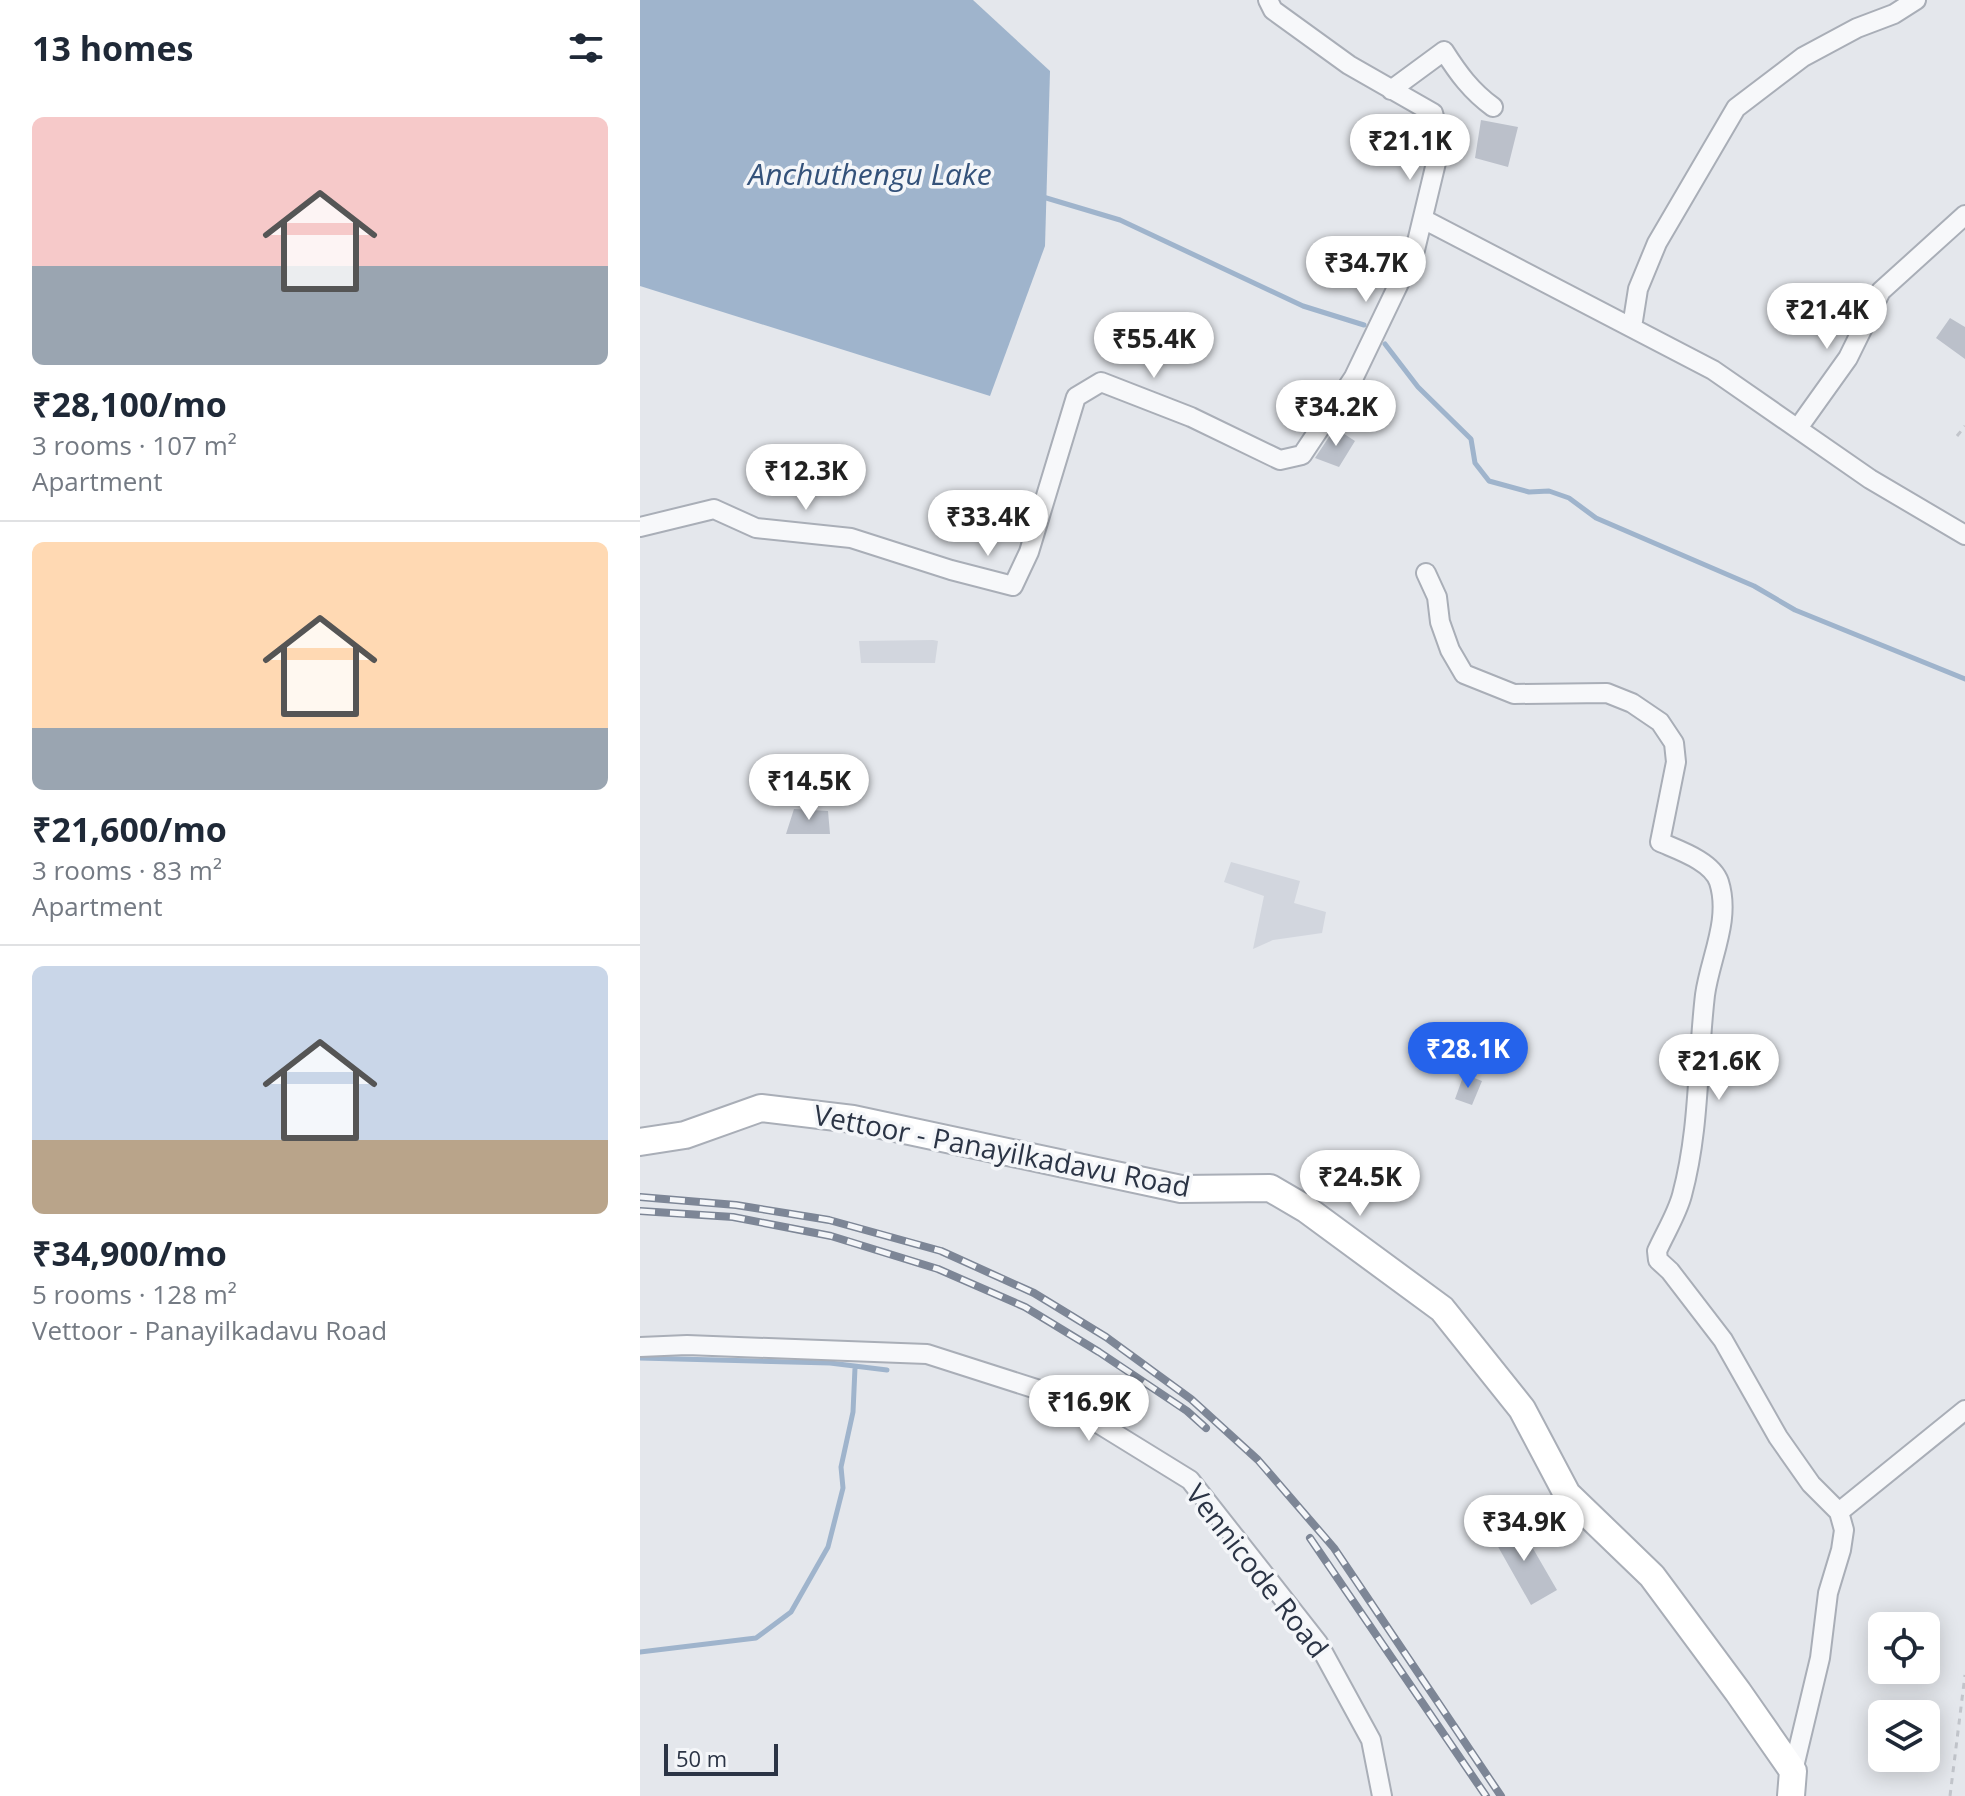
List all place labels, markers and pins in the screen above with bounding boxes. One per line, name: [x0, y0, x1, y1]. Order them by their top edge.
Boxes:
pin: ₹21.1K: [1345, 114, 1475, 182]
pin: ₹34.7K: [1301, 236, 1431, 304]
pin: ₹21.4K: [1762, 283, 1892, 351]
pin: ₹55.4K: [1089, 312, 1219, 380]
pin: ₹34.2K: [1271, 380, 1401, 448]
pin: ₹12.3K: [741, 444, 871, 512]
pin: ₹33.4K: [923, 490, 1053, 558]
pin: ₹14.5K: [744, 754, 874, 822]
pin: ₹28.1K: [1403, 1022, 1533, 1090]
pin: ₹21.6K: [1654, 1034, 1784, 1102]
pin: ₹24.5K: [1295, 1150, 1425, 1218]
pin: ₹16.9K: [1024, 1375, 1154, 1443]
pin: ₹34.9K: [1459, 1495, 1589, 1563]

